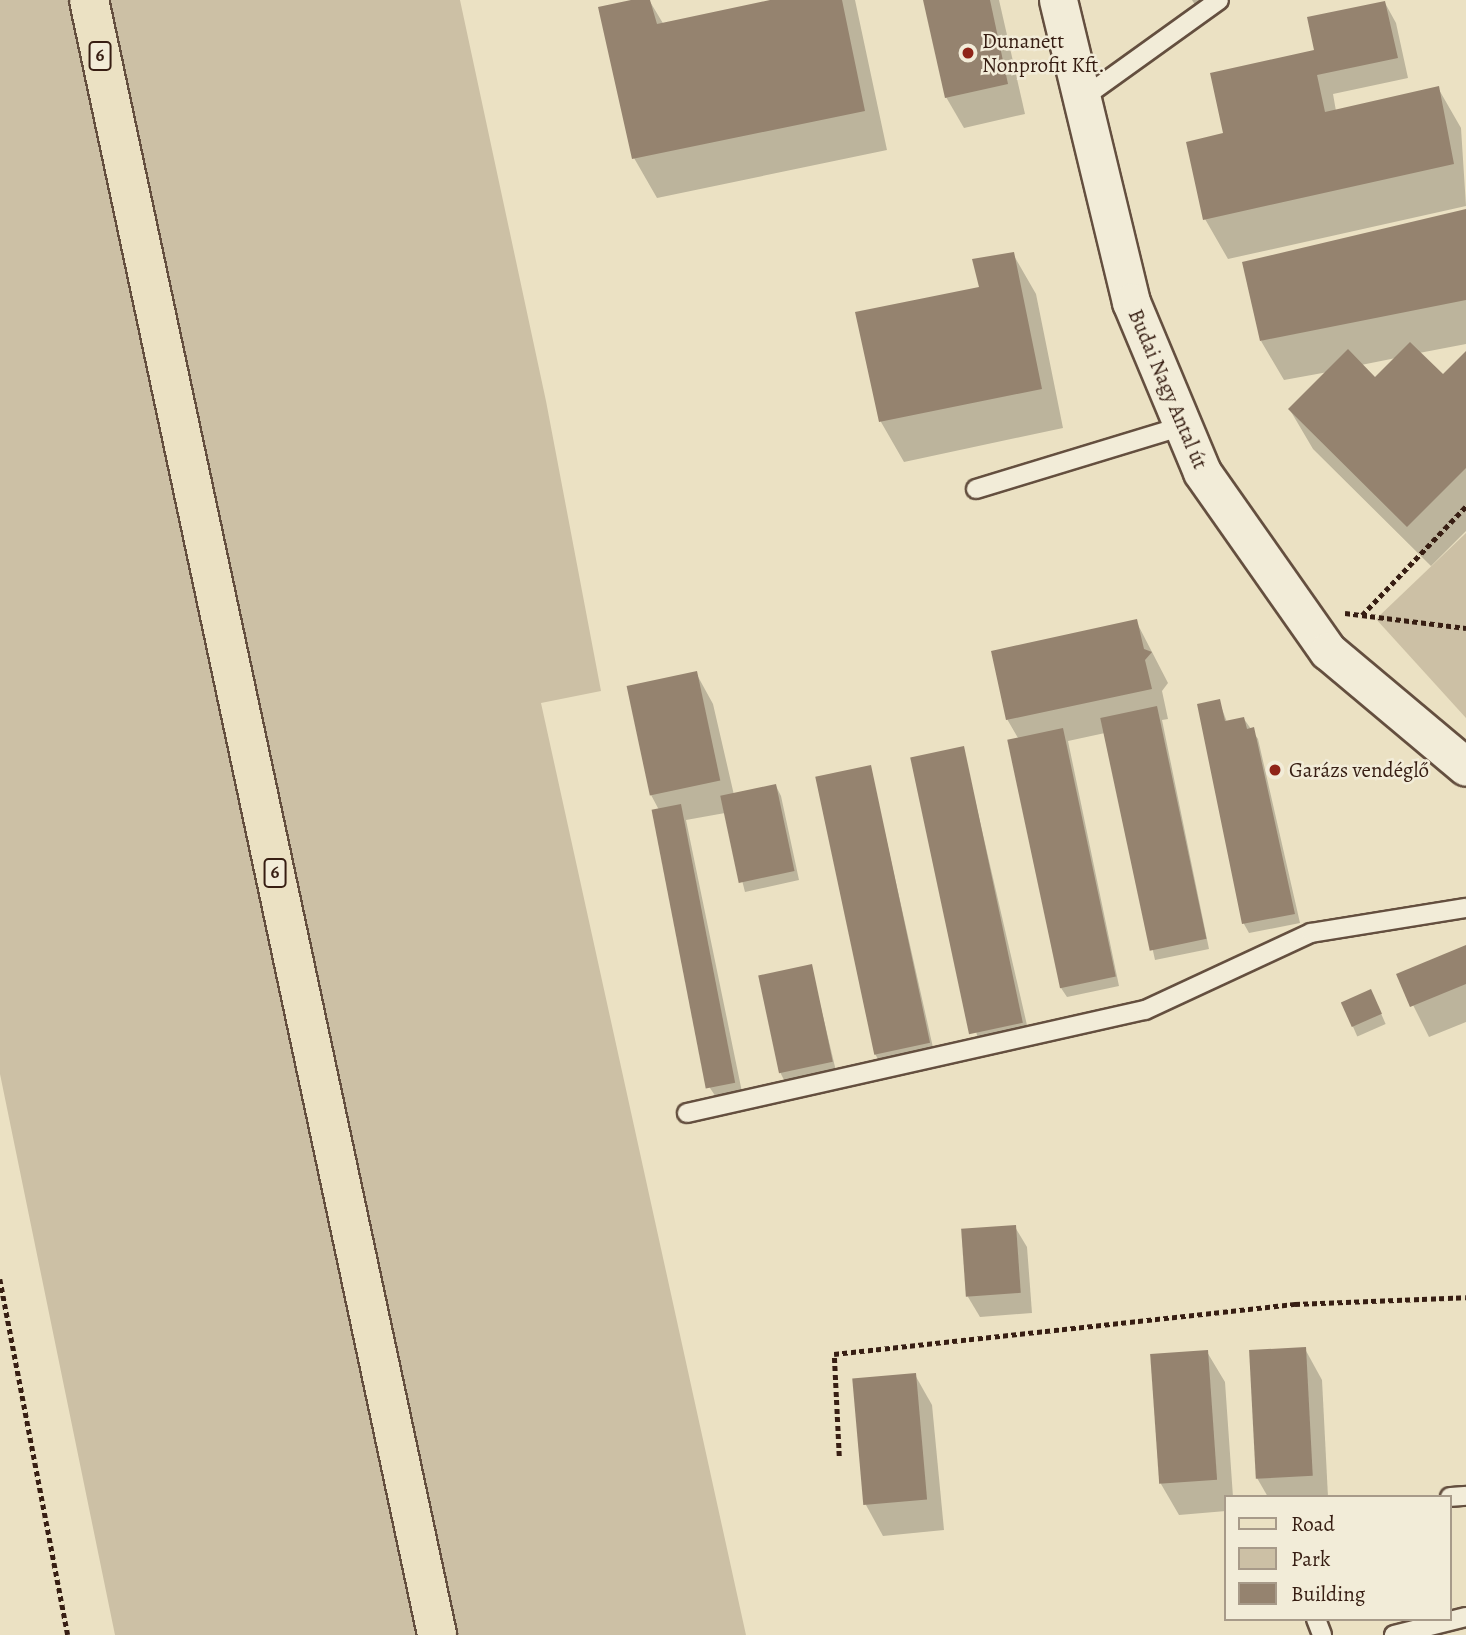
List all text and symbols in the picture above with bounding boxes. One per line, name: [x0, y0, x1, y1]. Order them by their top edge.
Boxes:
place label: Dunanett Nonprofit Kft.: [982, 28, 1105, 78]
road number: 6: [88, 40, 112, 72]
marker: Dunanett Nonprofit Kft.: [960, 45, 976, 61]
street label: Budai Nagy Antal út: [1123, 305, 1213, 473]
place label: Garázs vendéglő: [1289, 757, 1429, 783]
marker: Garázs vendéglő: [1267, 762, 1283, 778]
road number: 6: [263, 858, 287, 888]
legend: [1224, 1495, 1452, 1621]
text: Road: [1291, 1510, 1335, 1538]
text: Park: [1291, 1545, 1330, 1573]
text: Building: [1291, 1580, 1365, 1608]

